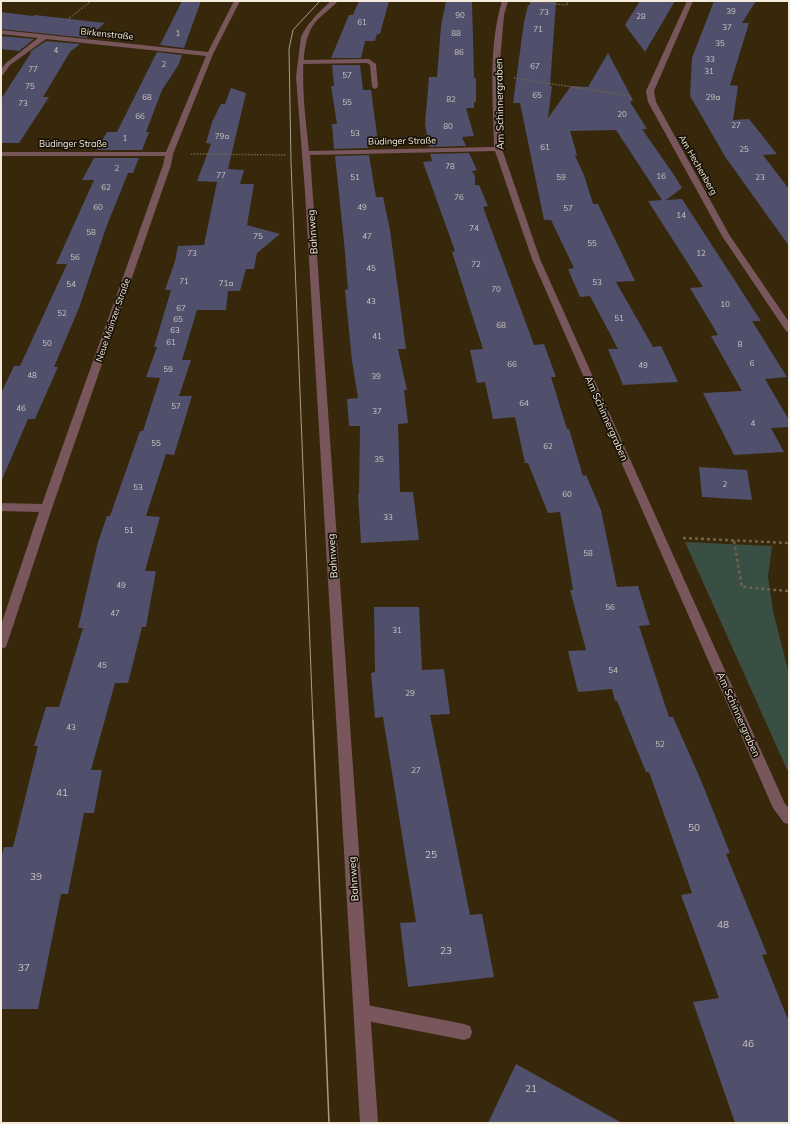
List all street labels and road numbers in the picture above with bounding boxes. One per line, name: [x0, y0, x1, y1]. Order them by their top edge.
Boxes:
street label: Birkenstraße: [80, 25, 134, 42]
street label: Am Schinnergraben: [492, 58, 507, 150]
street label: Am Hechenberg: [677, 133, 720, 197]
street label: Büdinger Straße: [368, 134, 436, 147]
street label: Büdinger Straße: [39, 138, 107, 149]
street label: Bahnweg: [304, 209, 321, 255]
street label: Neue Mainzer Straße: [93, 277, 132, 363]
street label: Am Schinnergraben: [582, 374, 631, 463]
street label: Bahnweg: [324, 533, 341, 579]
street label: Am Schinnergraben: [714, 670, 763, 759]
street label: Bahnweg: [345, 856, 362, 902]

